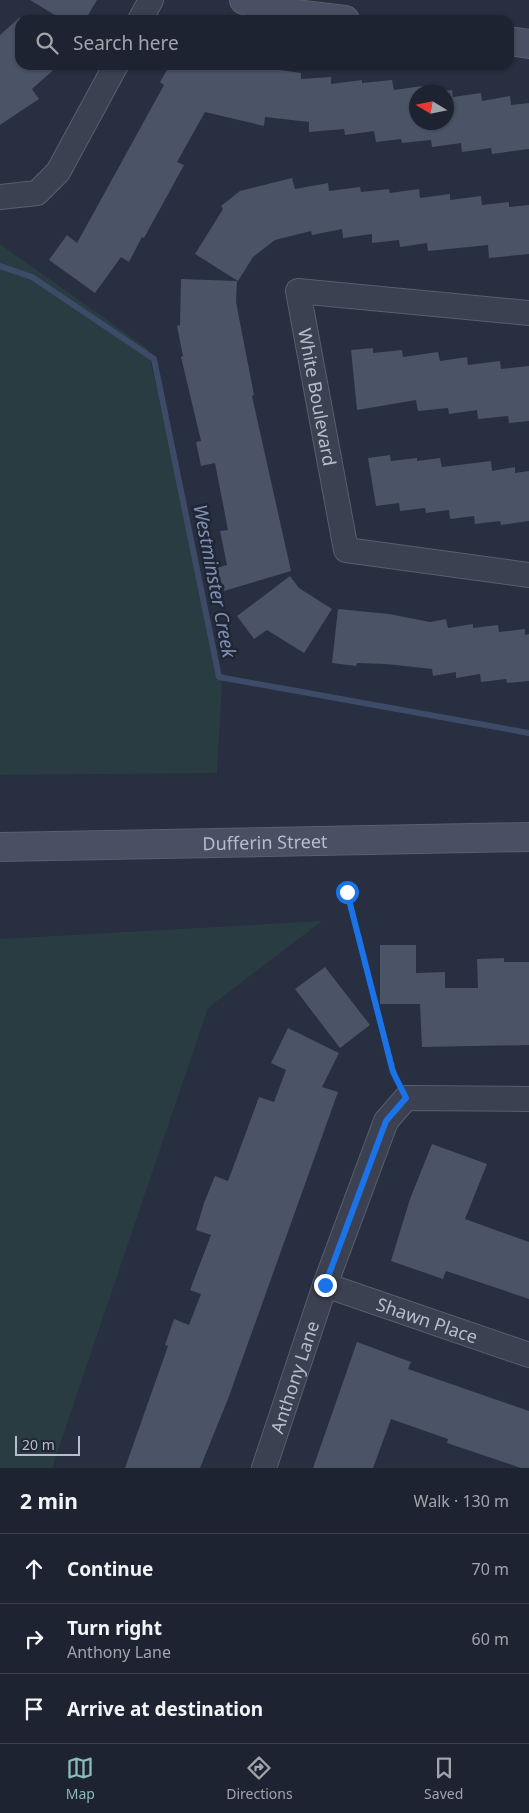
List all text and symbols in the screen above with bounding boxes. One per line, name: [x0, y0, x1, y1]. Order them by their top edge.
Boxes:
search box: [15, 15, 514, 70]
icon: search: [33, 29, 61, 57]
text: Search here: [73, 30, 179, 56]
north arrow: [409, 85, 454, 130]
street label: White Boulevard: [293, 326, 342, 468]
water label: Westminster Creek: [187, 502, 243, 660]
street label: Dufferin Street: [202, 829, 328, 855]
route start: [336, 881, 359, 904]
route end: [314, 1274, 337, 1297]
street label: Shawn Place: [373, 1292, 481, 1349]
street label: Anthony Lane: [264, 1318, 324, 1436]
scale bar: [15, 1433, 80, 1456]
text: 20 m: [22, 1435, 55, 1454]
text: 2 min: [20, 1487, 78, 1515]
text: Walk · 130 m: [414, 1490, 509, 1512]
icon: ahead: [20, 1555, 48, 1583]
text: Continue: [67, 1556, 153, 1582]
text: 70 m: [472, 1558, 509, 1580]
text: Turn right: [67, 1615, 162, 1641]
icon: right: [20, 1625, 48, 1653]
text: 60 m: [472, 1628, 509, 1650]
text: Anthony Lane: [67, 1641, 171, 1663]
icon: arrive: [20, 1695, 48, 1723]
text: Arrive at destination: [67, 1696, 263, 1722]
tab: Map: [66, 1754, 95, 1803]
tab: Directions: [226, 1754, 293, 1803]
tab: Saved: [424, 1754, 463, 1803]

